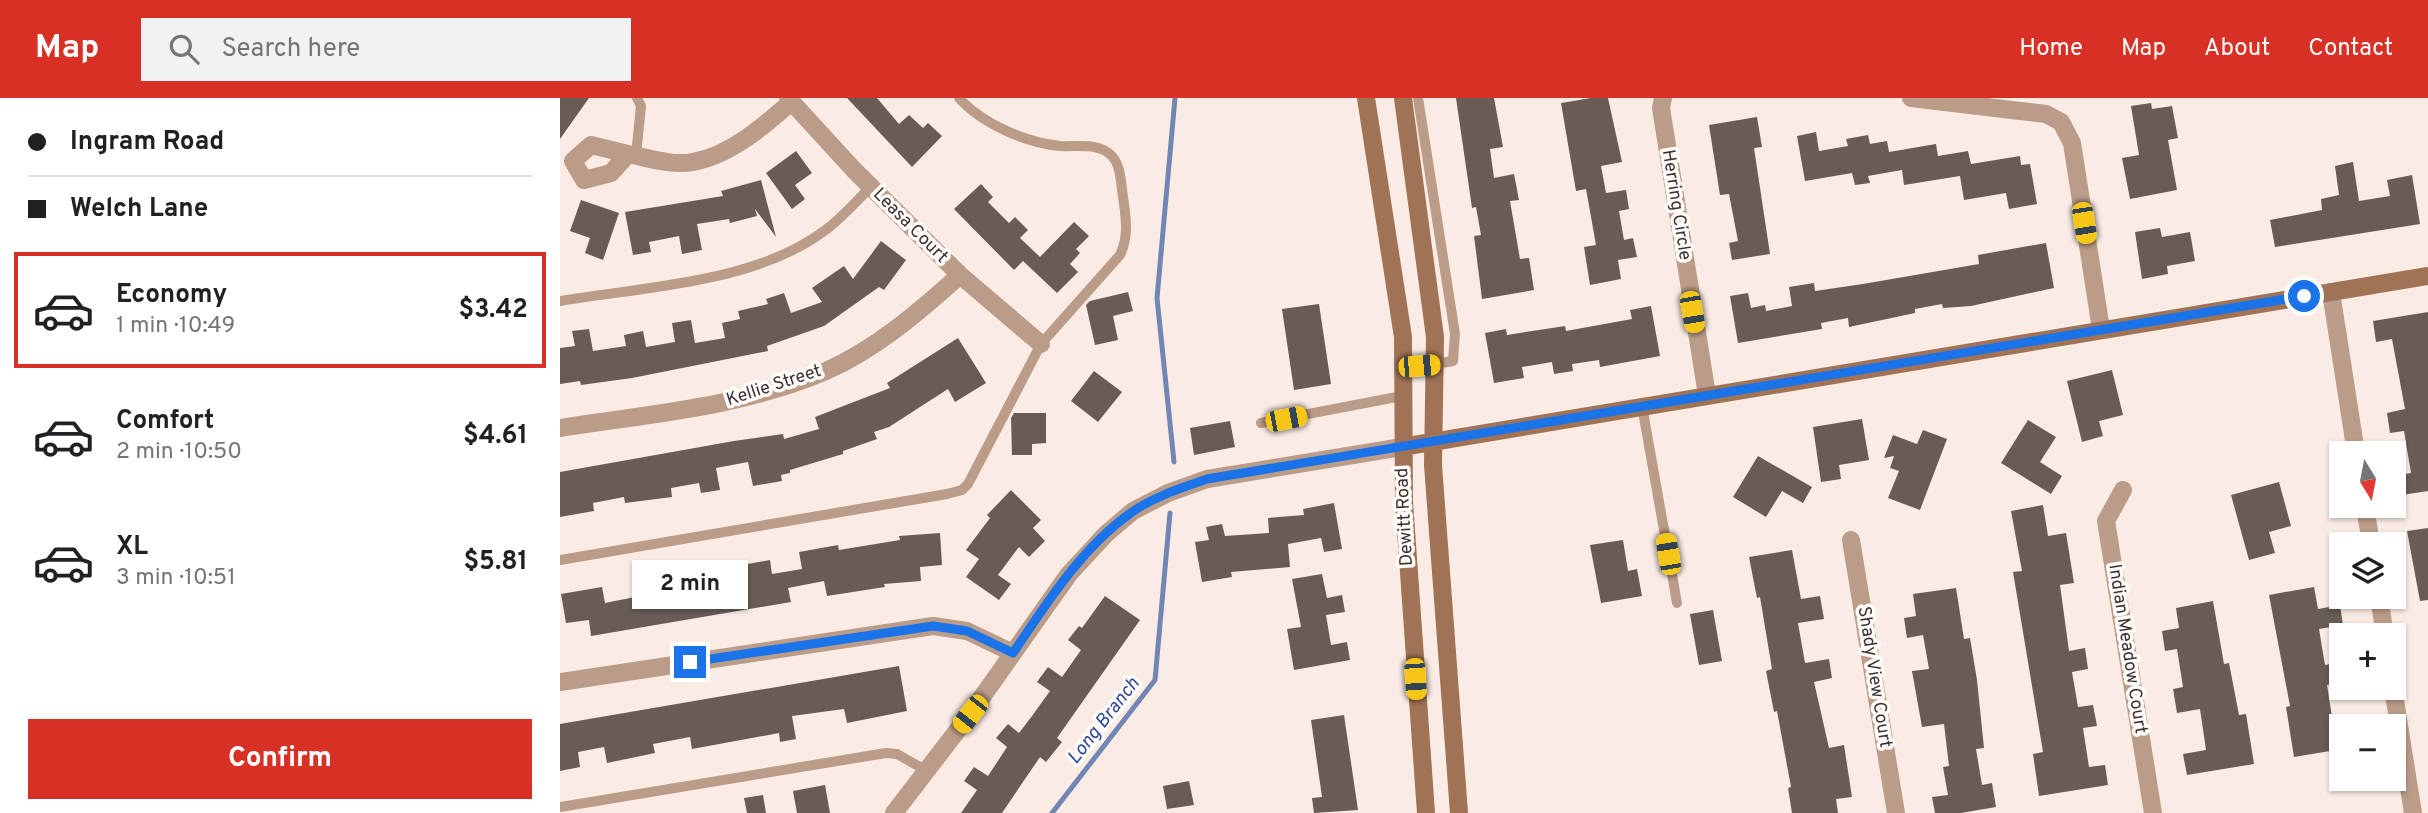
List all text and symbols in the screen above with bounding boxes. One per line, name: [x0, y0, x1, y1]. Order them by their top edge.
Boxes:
search box: [141, 18, 631, 81]
text: Map: [35, 28, 99, 70]
icon: search: [165, 30, 203, 68]
text: Search here: [221, 33, 360, 66]
text: Home: [2019, 34, 2083, 64]
text: Map: [2121, 34, 2166, 64]
text: About: [2204, 34, 2270, 64]
text: Contact: [2308, 34, 2393, 64]
text: Ingram Road: [70, 126, 224, 159]
street label: Herring Circle: [1656, 148, 1696, 262]
street label: Leasa Court: [868, 184, 952, 268]
text: Welch Lane: [70, 193, 208, 226]
car: [2071, 201, 2098, 245]
icon: car: [32, 279, 95, 342]
text: Economy: [116, 279, 227, 312]
route start: [2288, 280, 2320, 312]
car: [1679, 289, 1706, 335]
text: $3.42: [458, 294, 528, 327]
text: 1 min · 10:49: [116, 312, 235, 341]
car: [1398, 354, 1441, 378]
street label: Kellie Street: [724, 360, 824, 412]
icon: car: [32, 405, 95, 468]
text: Comfort: [116, 405, 214, 438]
car: [1264, 405, 1309, 433]
text: $4.61: [463, 420, 528, 453]
text: 2 min · 10:50: [116, 438, 242, 467]
north arrow: [2329, 441, 2406, 518]
map controls: [2329, 441, 2406, 791]
street label: Dewitt Road: [1391, 467, 1419, 567]
icon: car: [32, 531, 95, 594]
text: XL: [116, 531, 148, 564]
car: [1655, 531, 1682, 577]
button: layers: [2329, 532, 2406, 609]
text: $5.81: [463, 546, 528, 579]
callout: 2 min: [632, 560, 748, 610]
street label: Indian Meadow Court: [2102, 563, 2152, 735]
text: 3 min · 10:51: [116, 564, 236, 593]
text: 2 min: [660, 570, 720, 599]
street label: Shady View Court: [1851, 605, 1897, 749]
button: +: [2329, 623, 2406, 700]
route end: [674, 646, 706, 678]
car: [1404, 657, 1427, 701]
water label: Long Branch: [1063, 672, 1146, 769]
car: [949, 691, 992, 737]
button: −: [2329, 714, 2406, 791]
button: Confirm: [28, 719, 532, 799]

